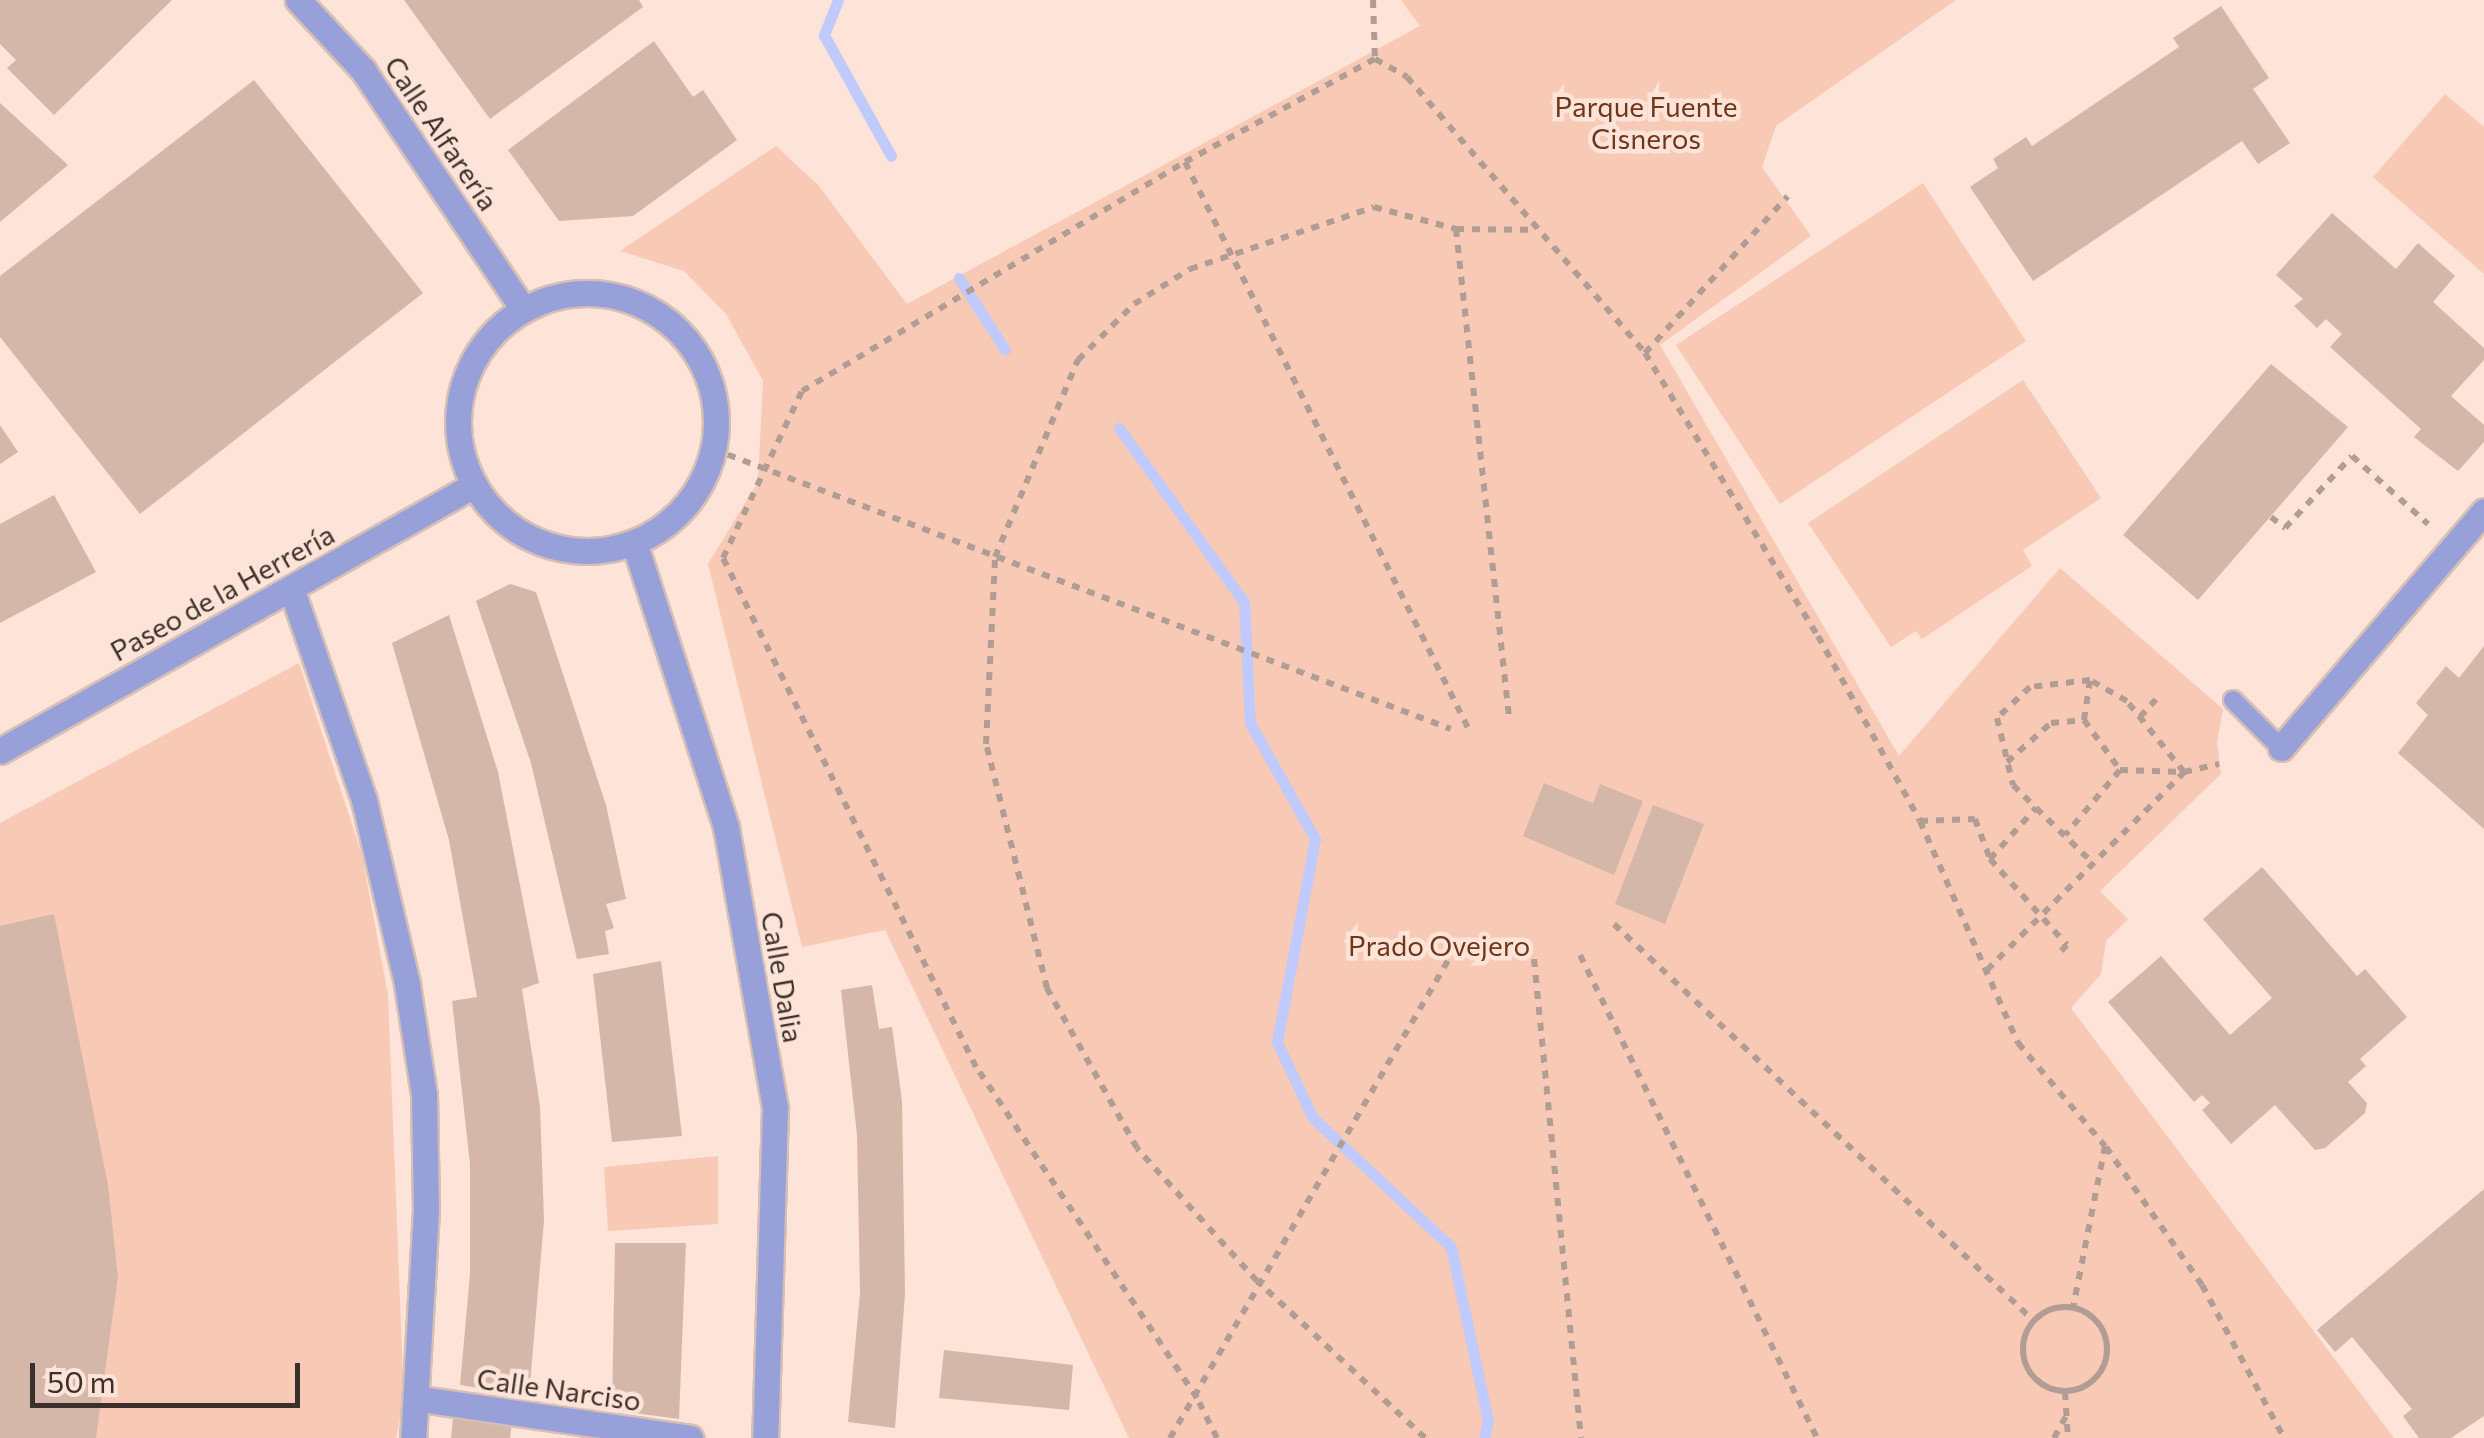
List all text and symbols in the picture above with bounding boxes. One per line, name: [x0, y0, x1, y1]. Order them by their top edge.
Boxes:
street label: Calle Alfarería: [378, 50, 506, 216]
park label: Parque Fuente Cisneros: [1554, 89, 1738, 155]
street label: Paseo de la Herrería: [104, 517, 340, 667]
street label: Calle Dalia: [755, 909, 811, 1045]
park label: Prado Ovejero: [1348, 928, 1530, 962]
scale bar: [35, 1343, 305, 1405]
street label: Calle Narciso: [475, 1361, 643, 1417]
text: 50 m: [47, 1362, 116, 1399]

